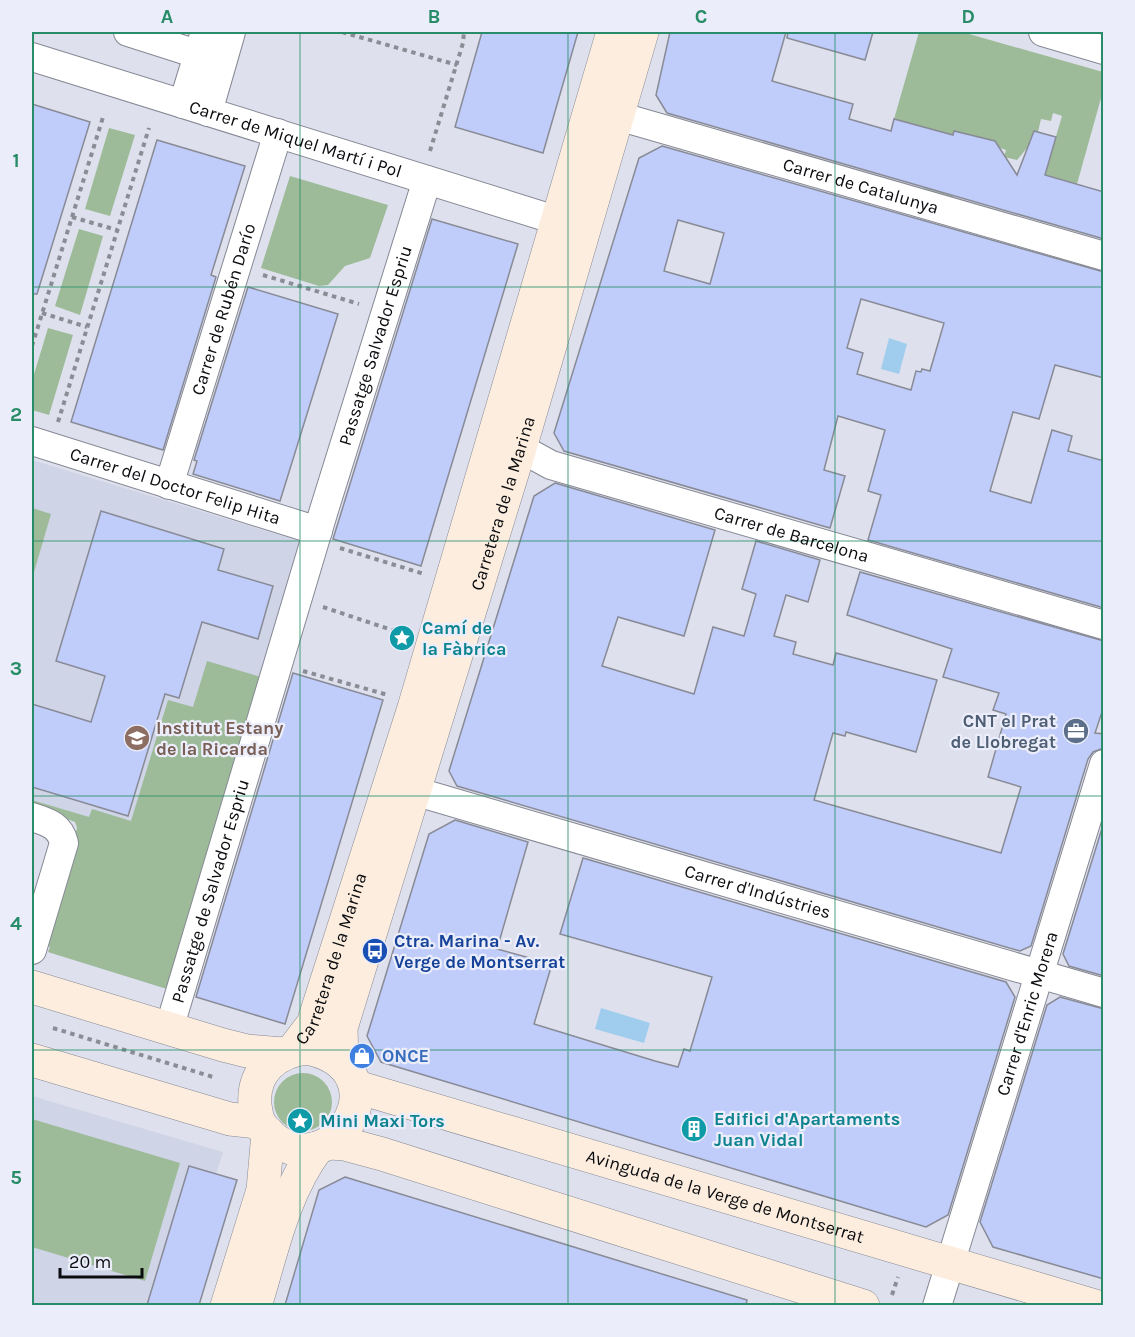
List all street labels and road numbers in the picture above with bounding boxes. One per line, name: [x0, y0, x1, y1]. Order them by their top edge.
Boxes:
street label: Carrer de Miquel Martí i Pol: [187, 96, 405, 182]
street label: Carrer de Catalunya: [780, 153, 941, 219]
street label: Carrer de Rubén Darío: [186, 221, 260, 398]
street label: Passatge Salvador Espriu: [334, 243, 417, 448]
street label: Carretera de la Marina: [466, 414, 540, 593]
street label: Carrer del Doctor Felip Hita: [67, 443, 283, 529]
street label: Carrer de Barcelona: [712, 502, 872, 567]
street label: Passatge de Salvador Espriu: [166, 776, 254, 1006]
street label: Carrer d'Indústries: [682, 860, 833, 923]
street label: Carretera de la Marina: [290, 870, 372, 1049]
street label: Carrer d'Enric Morera: [991, 929, 1063, 1098]
street label: Avinguda de la Verge de Montserrat: [584, 1145, 867, 1248]

